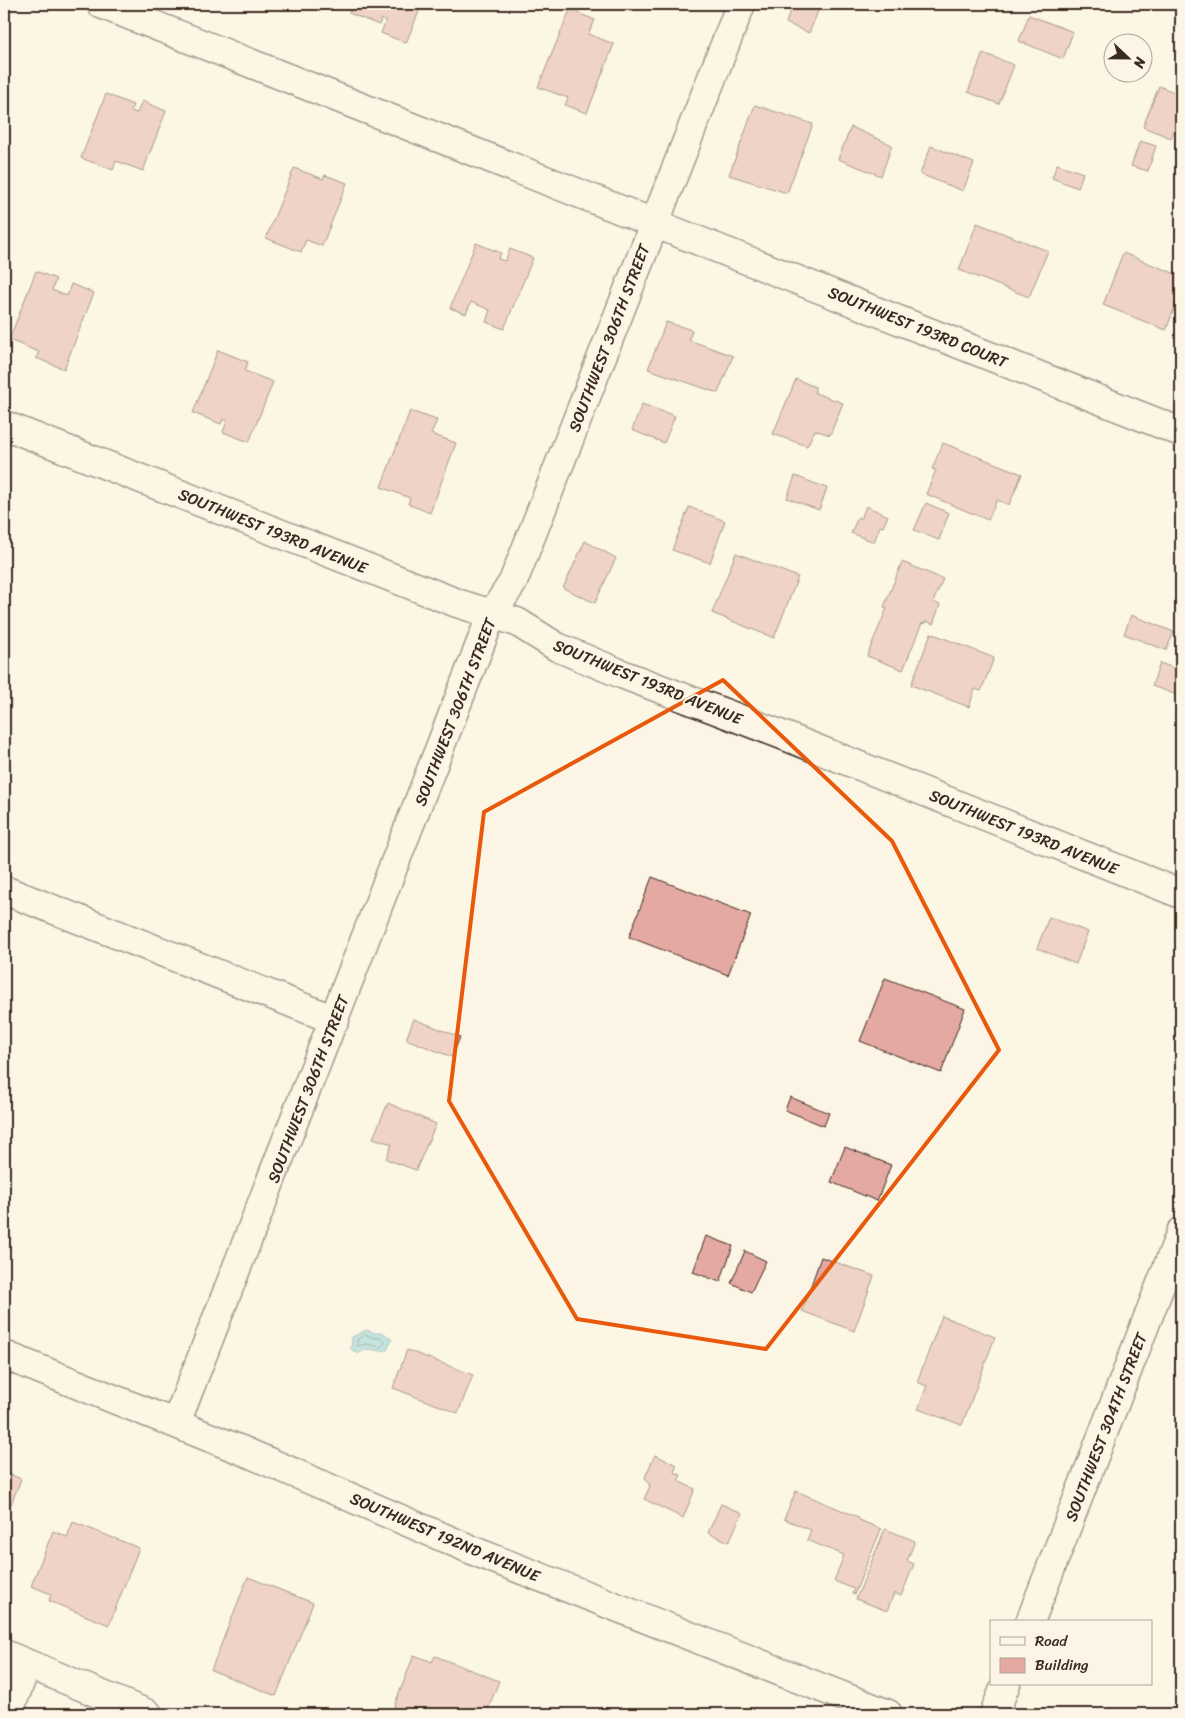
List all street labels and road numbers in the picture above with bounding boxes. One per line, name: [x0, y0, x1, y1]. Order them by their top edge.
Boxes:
street label: SOUTHWEST 306TH STREET: [560, 239, 659, 436]
street label: SOUTHWEST 193RD COURT: [824, 278, 1014, 377]
street label: SOUTHWEST 193RD AVENUE: [174, 480, 373, 583]
street label: SOUTHWEST 306TH STREET: [406, 613, 505, 810]
street label: SOUTHWEST 193RD AVENUE: [549, 631, 748, 734]
street label: SOUTHWEST 193RD AVENUE: [925, 781, 1124, 884]
street label: SOUTHWEST 306TH STREET: [259, 990, 358, 1187]
street label: SOUTHWEST 304TH STREET: [1057, 1327, 1156, 1526]
street label: SOUTHWEST 192ND AVENUE: [346, 1484, 545, 1591]

